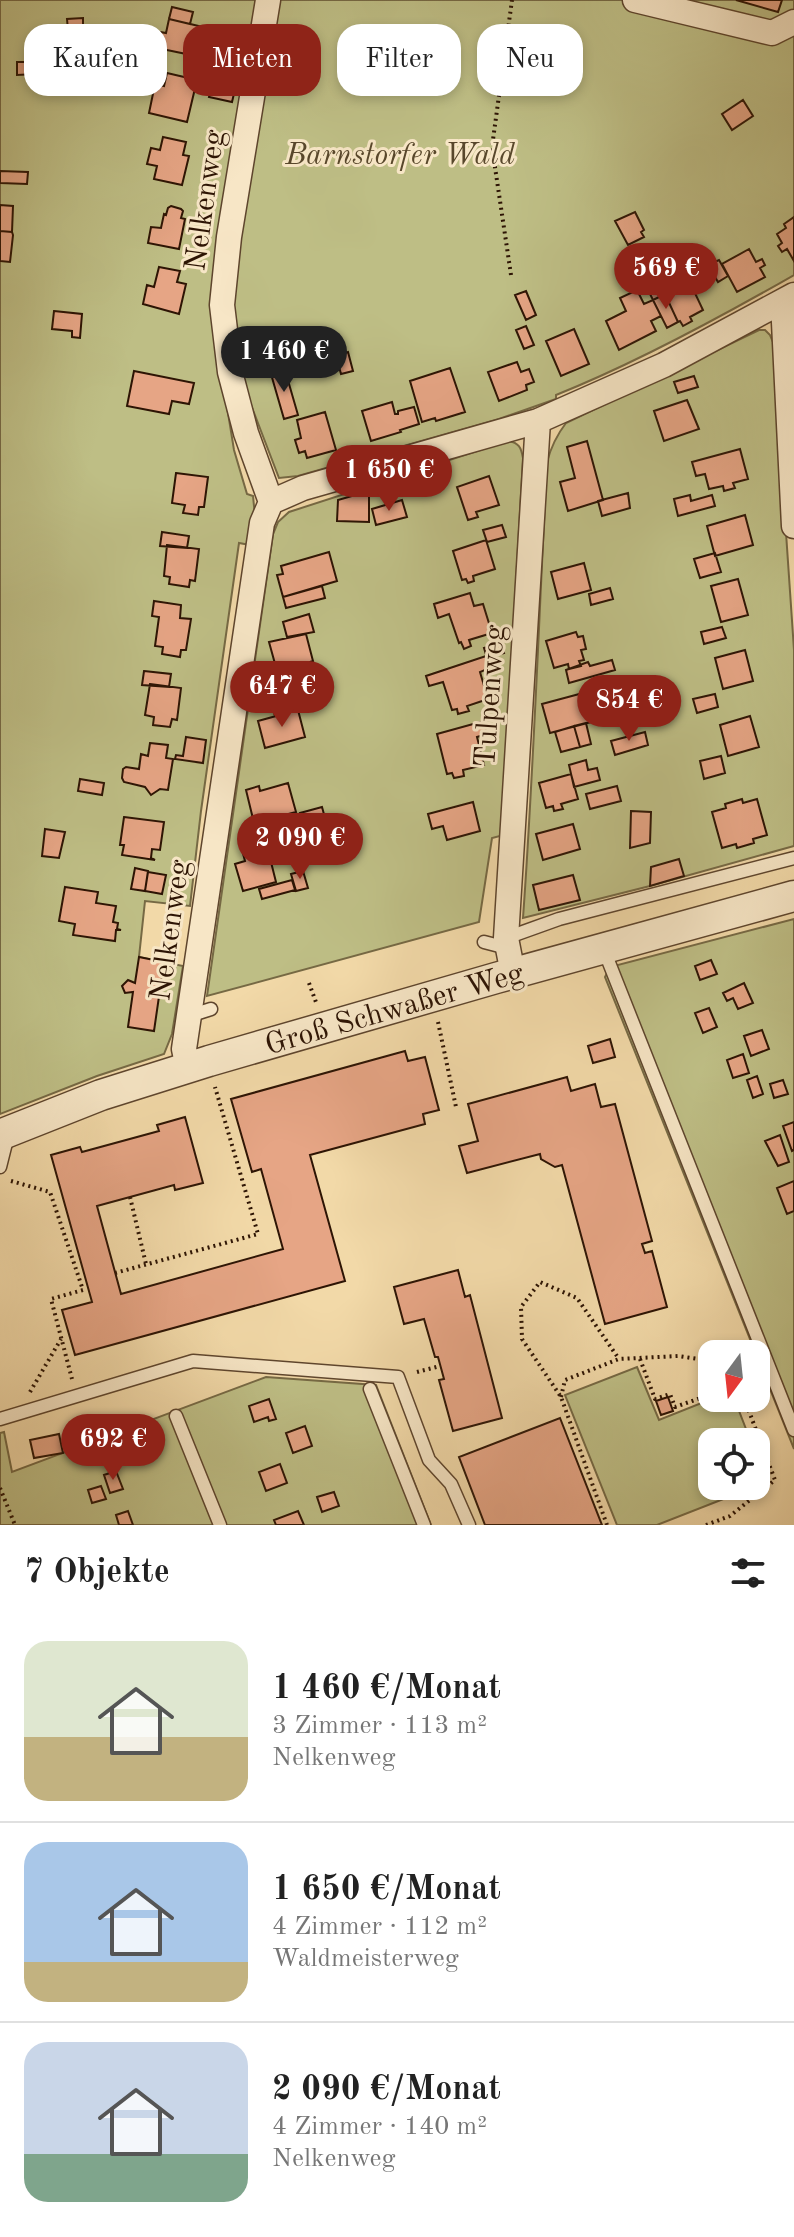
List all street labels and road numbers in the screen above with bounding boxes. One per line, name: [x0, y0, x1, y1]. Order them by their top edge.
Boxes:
street label: Nelkenweg: [181, 128, 231, 273]
street label: Tulpenweg: [471, 624, 511, 768]
street label: Nelkenweg: [146, 858, 196, 1003]
street label: Groß Schwaßer Weg: [262, 959, 527, 1061]

